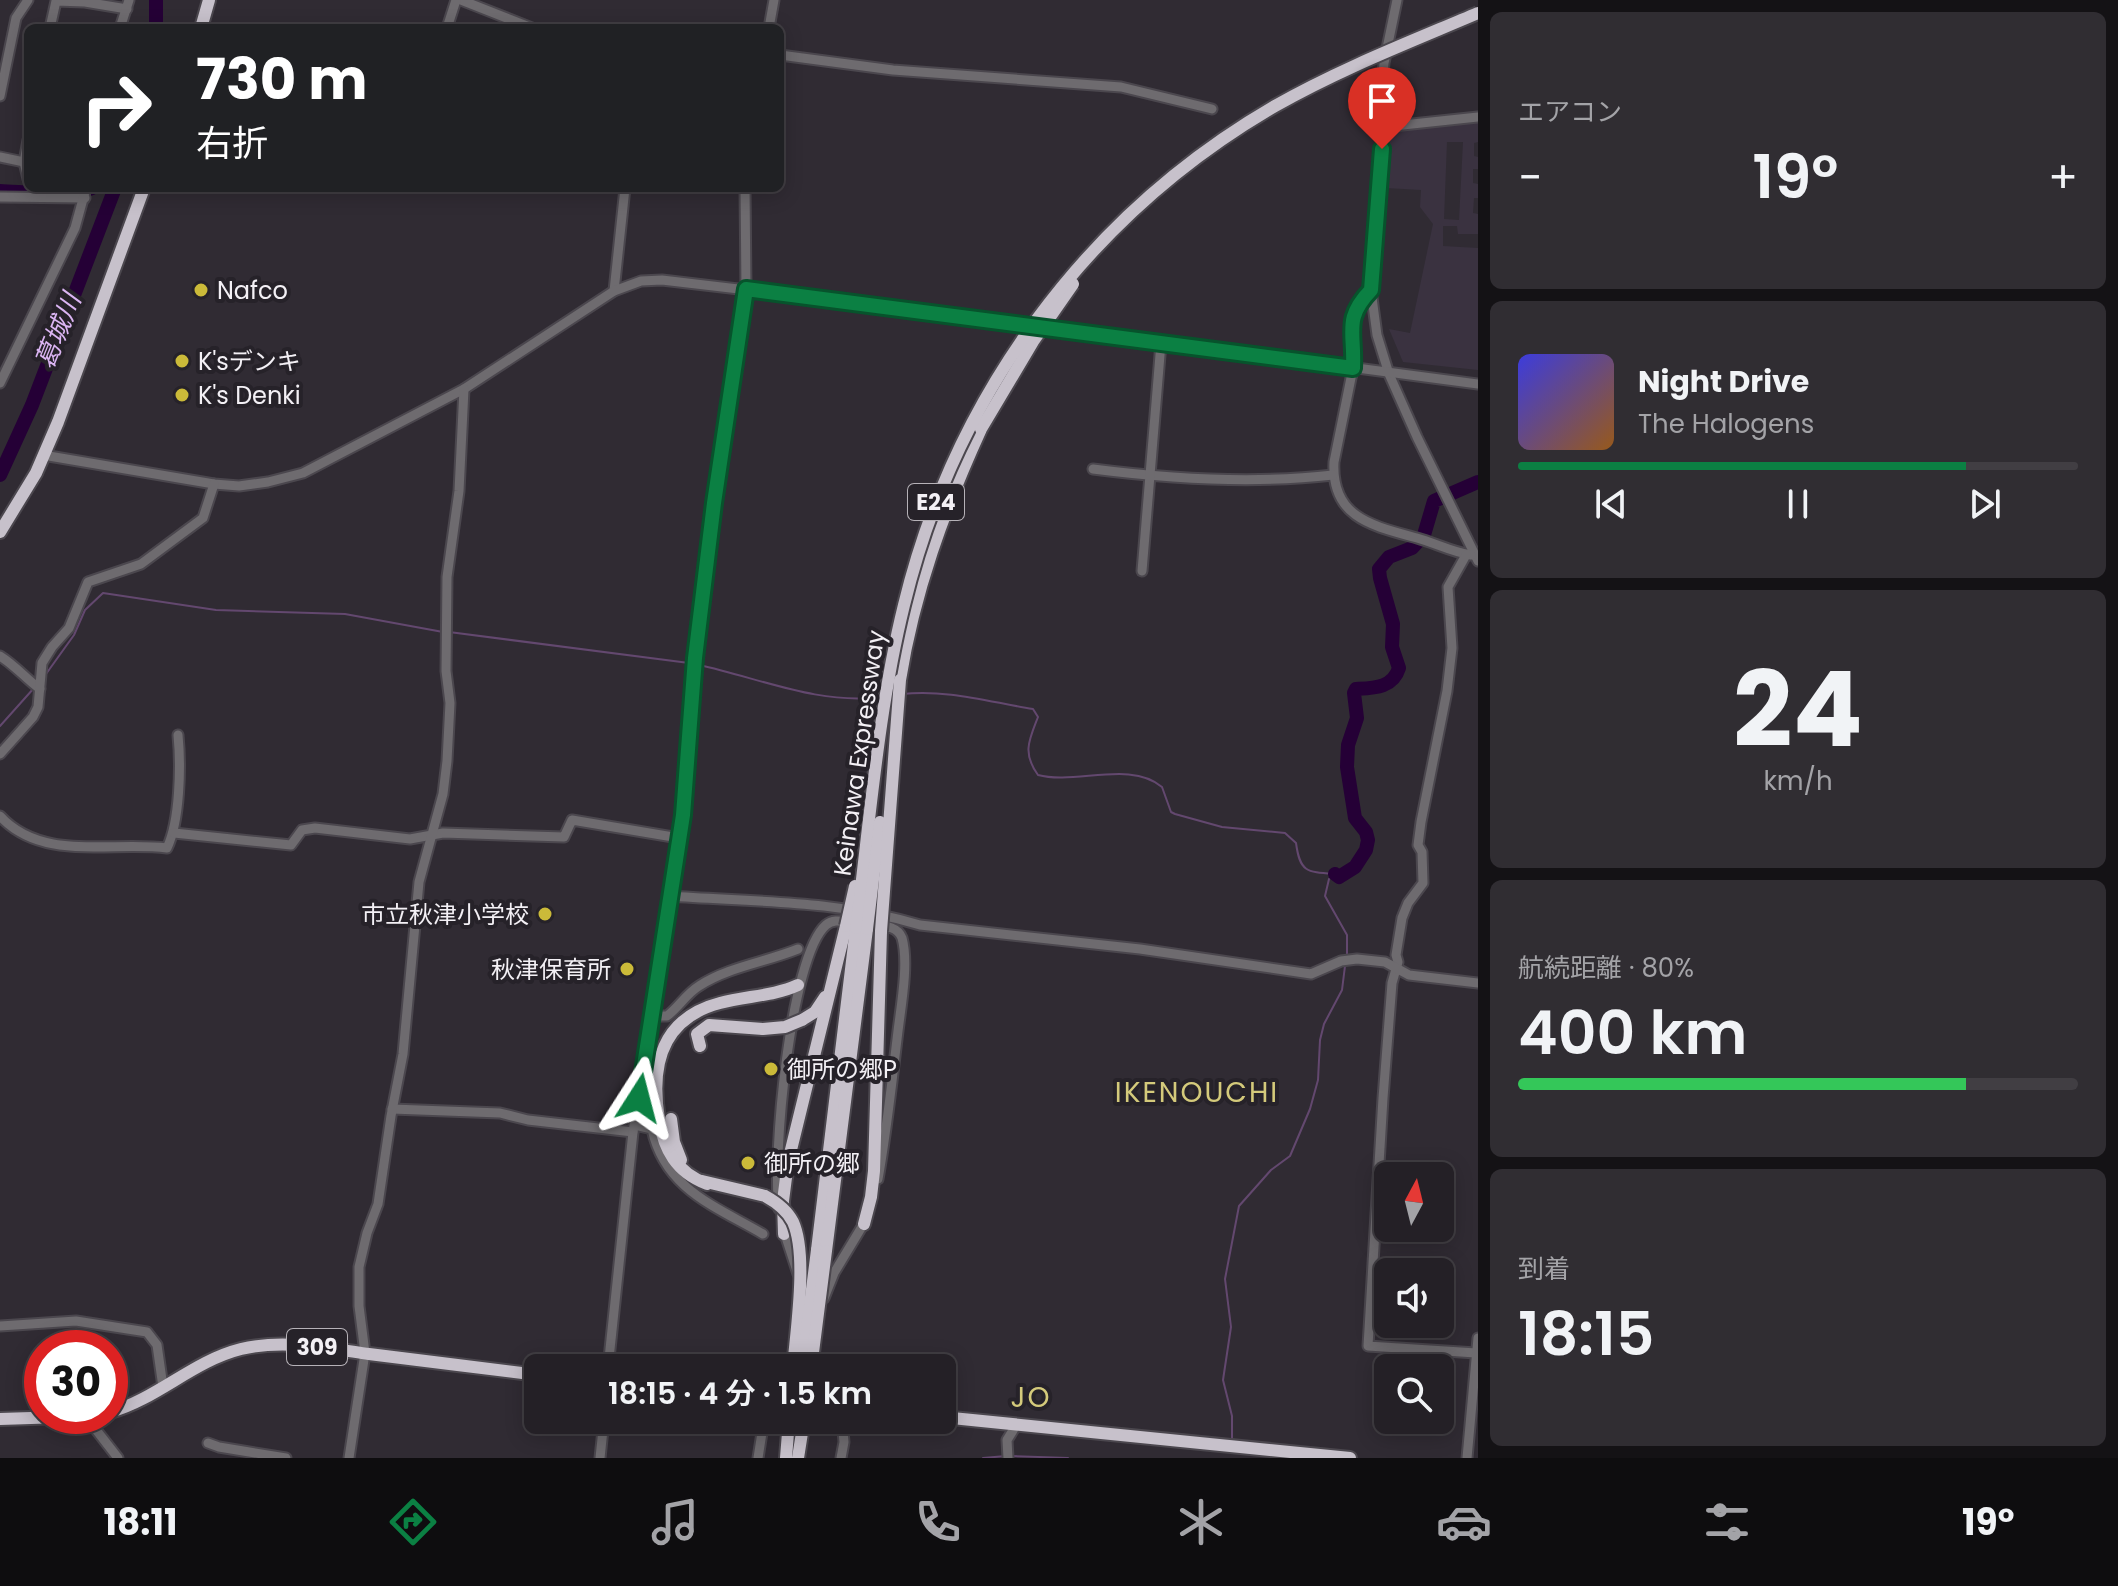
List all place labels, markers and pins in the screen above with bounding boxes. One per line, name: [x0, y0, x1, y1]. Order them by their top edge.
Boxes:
pin: [1348, 67, 1416, 149]
place label: Nafco: [217, 274, 288, 307]
marker: Nafco: [192, 281, 210, 299]
place label: K'sデンキ: [198, 345, 301, 378]
marker: K'sデンキ: [173, 352, 191, 370]
place label: K's Denki: [198, 379, 301, 412]
marker: K's Denki: [173, 386, 191, 404]
place label: 市立秋津小学校: [361, 898, 529, 931]
marker: 市立秋津小学校: [536, 905, 554, 923]
place label: 秋津保育所: [491, 953, 611, 986]
marker: 秋津保育所: [618, 960, 636, 978]
place label: 御所の郷P: [787, 1053, 897, 1086]
marker: 御所の郷P: [762, 1060, 780, 1078]
place label: 御所の郷: [764, 1147, 860, 1180]
marker: 御所の郷: [739, 1154, 757, 1172]

